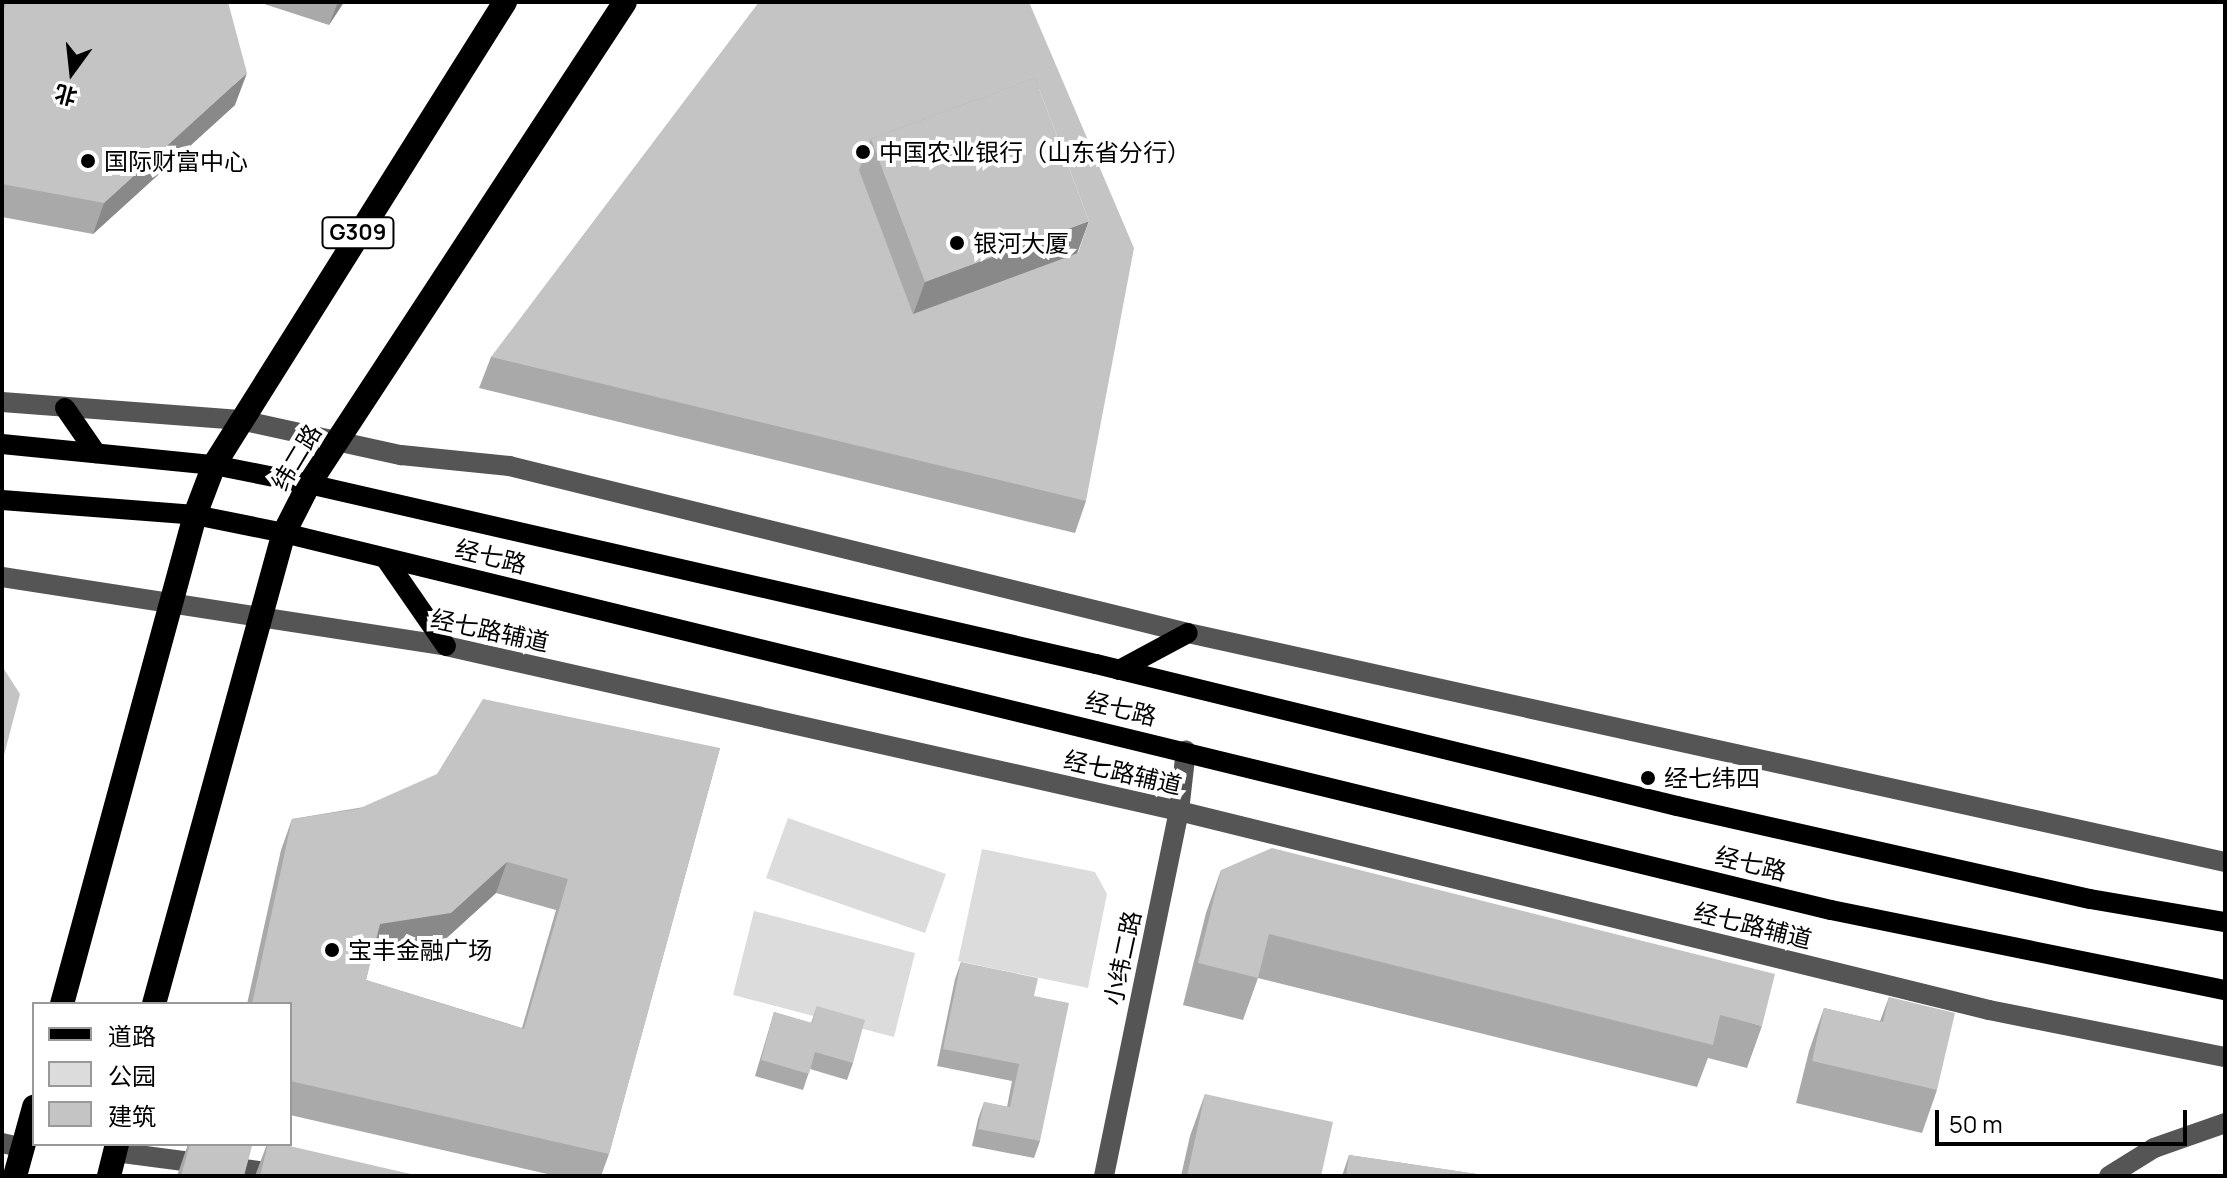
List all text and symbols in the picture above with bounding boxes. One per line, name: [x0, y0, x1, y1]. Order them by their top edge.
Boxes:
north arrow: [32, 32, 112, 112]
text: 北: [51, 78, 80, 113]
place label: 中国农业银行（山东省分行）: [879, 138, 1191, 166]
marker: 中国农业银行（山东省分行）: [854, 143, 872, 161]
place label: 国际财富中心: [104, 147, 248, 175]
marker: 国际财富中心: [79, 152, 97, 170]
road number: G309: [320, 215, 396, 251]
place label: 银河大厦: [973, 229, 1069, 257]
marker: 银河大厦: [948, 234, 966, 252]
street label: 纬二路: [265, 419, 327, 495]
street label: 经七路: [453, 533, 529, 579]
street label: 经七路辅道: [428, 603, 552, 657]
street label: 经七路: [1083, 685, 1159, 731]
street label: 经七路辅道: [1061, 744, 1185, 800]
place label: 经七纬四: [1664, 764, 1760, 792]
marker: 经七纬四: [1639, 769, 1657, 787]
street label: 经七路: [1713, 840, 1789, 886]
street label: 经七路辅道: [1691, 897, 1815, 953]
street label: 小纬二路: [1098, 908, 1146, 1008]
place label: 宝丰金融广场: [348, 936, 492, 964]
marker: 宝丰金融广场: [323, 941, 341, 959]
legend: [32, 1002, 292, 1146]
text: 道路: [108, 1019, 156, 1052]
text: 公园: [108, 1059, 156, 1092]
scale bar: [1939, 1094, 2191, 1144]
text: 建筑: [108, 1099, 156, 1132]
text: 50 m: [1949, 1107, 2003, 1140]

